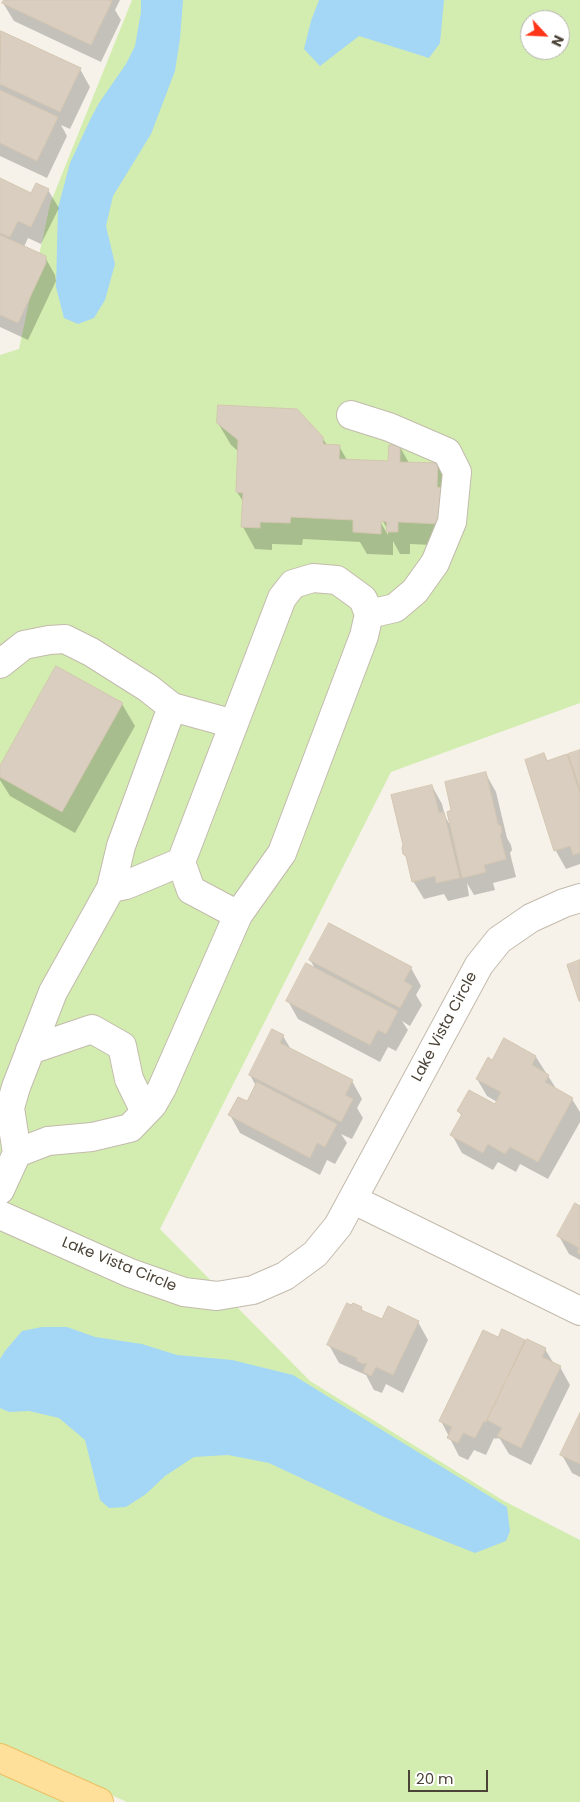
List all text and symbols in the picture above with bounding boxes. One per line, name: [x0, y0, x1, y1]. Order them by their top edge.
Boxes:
north arrow: [520, 10, 570, 60]
text: N: [546, 32, 569, 50]
street label: Lake Vista Circle: [408, 969, 482, 1085]
street label: Lake Vista Circle: [59, 1234, 179, 1296]
scale bar: [410, 1760, 490, 1792]
text: 20 m: [416, 1768, 454, 1789]

